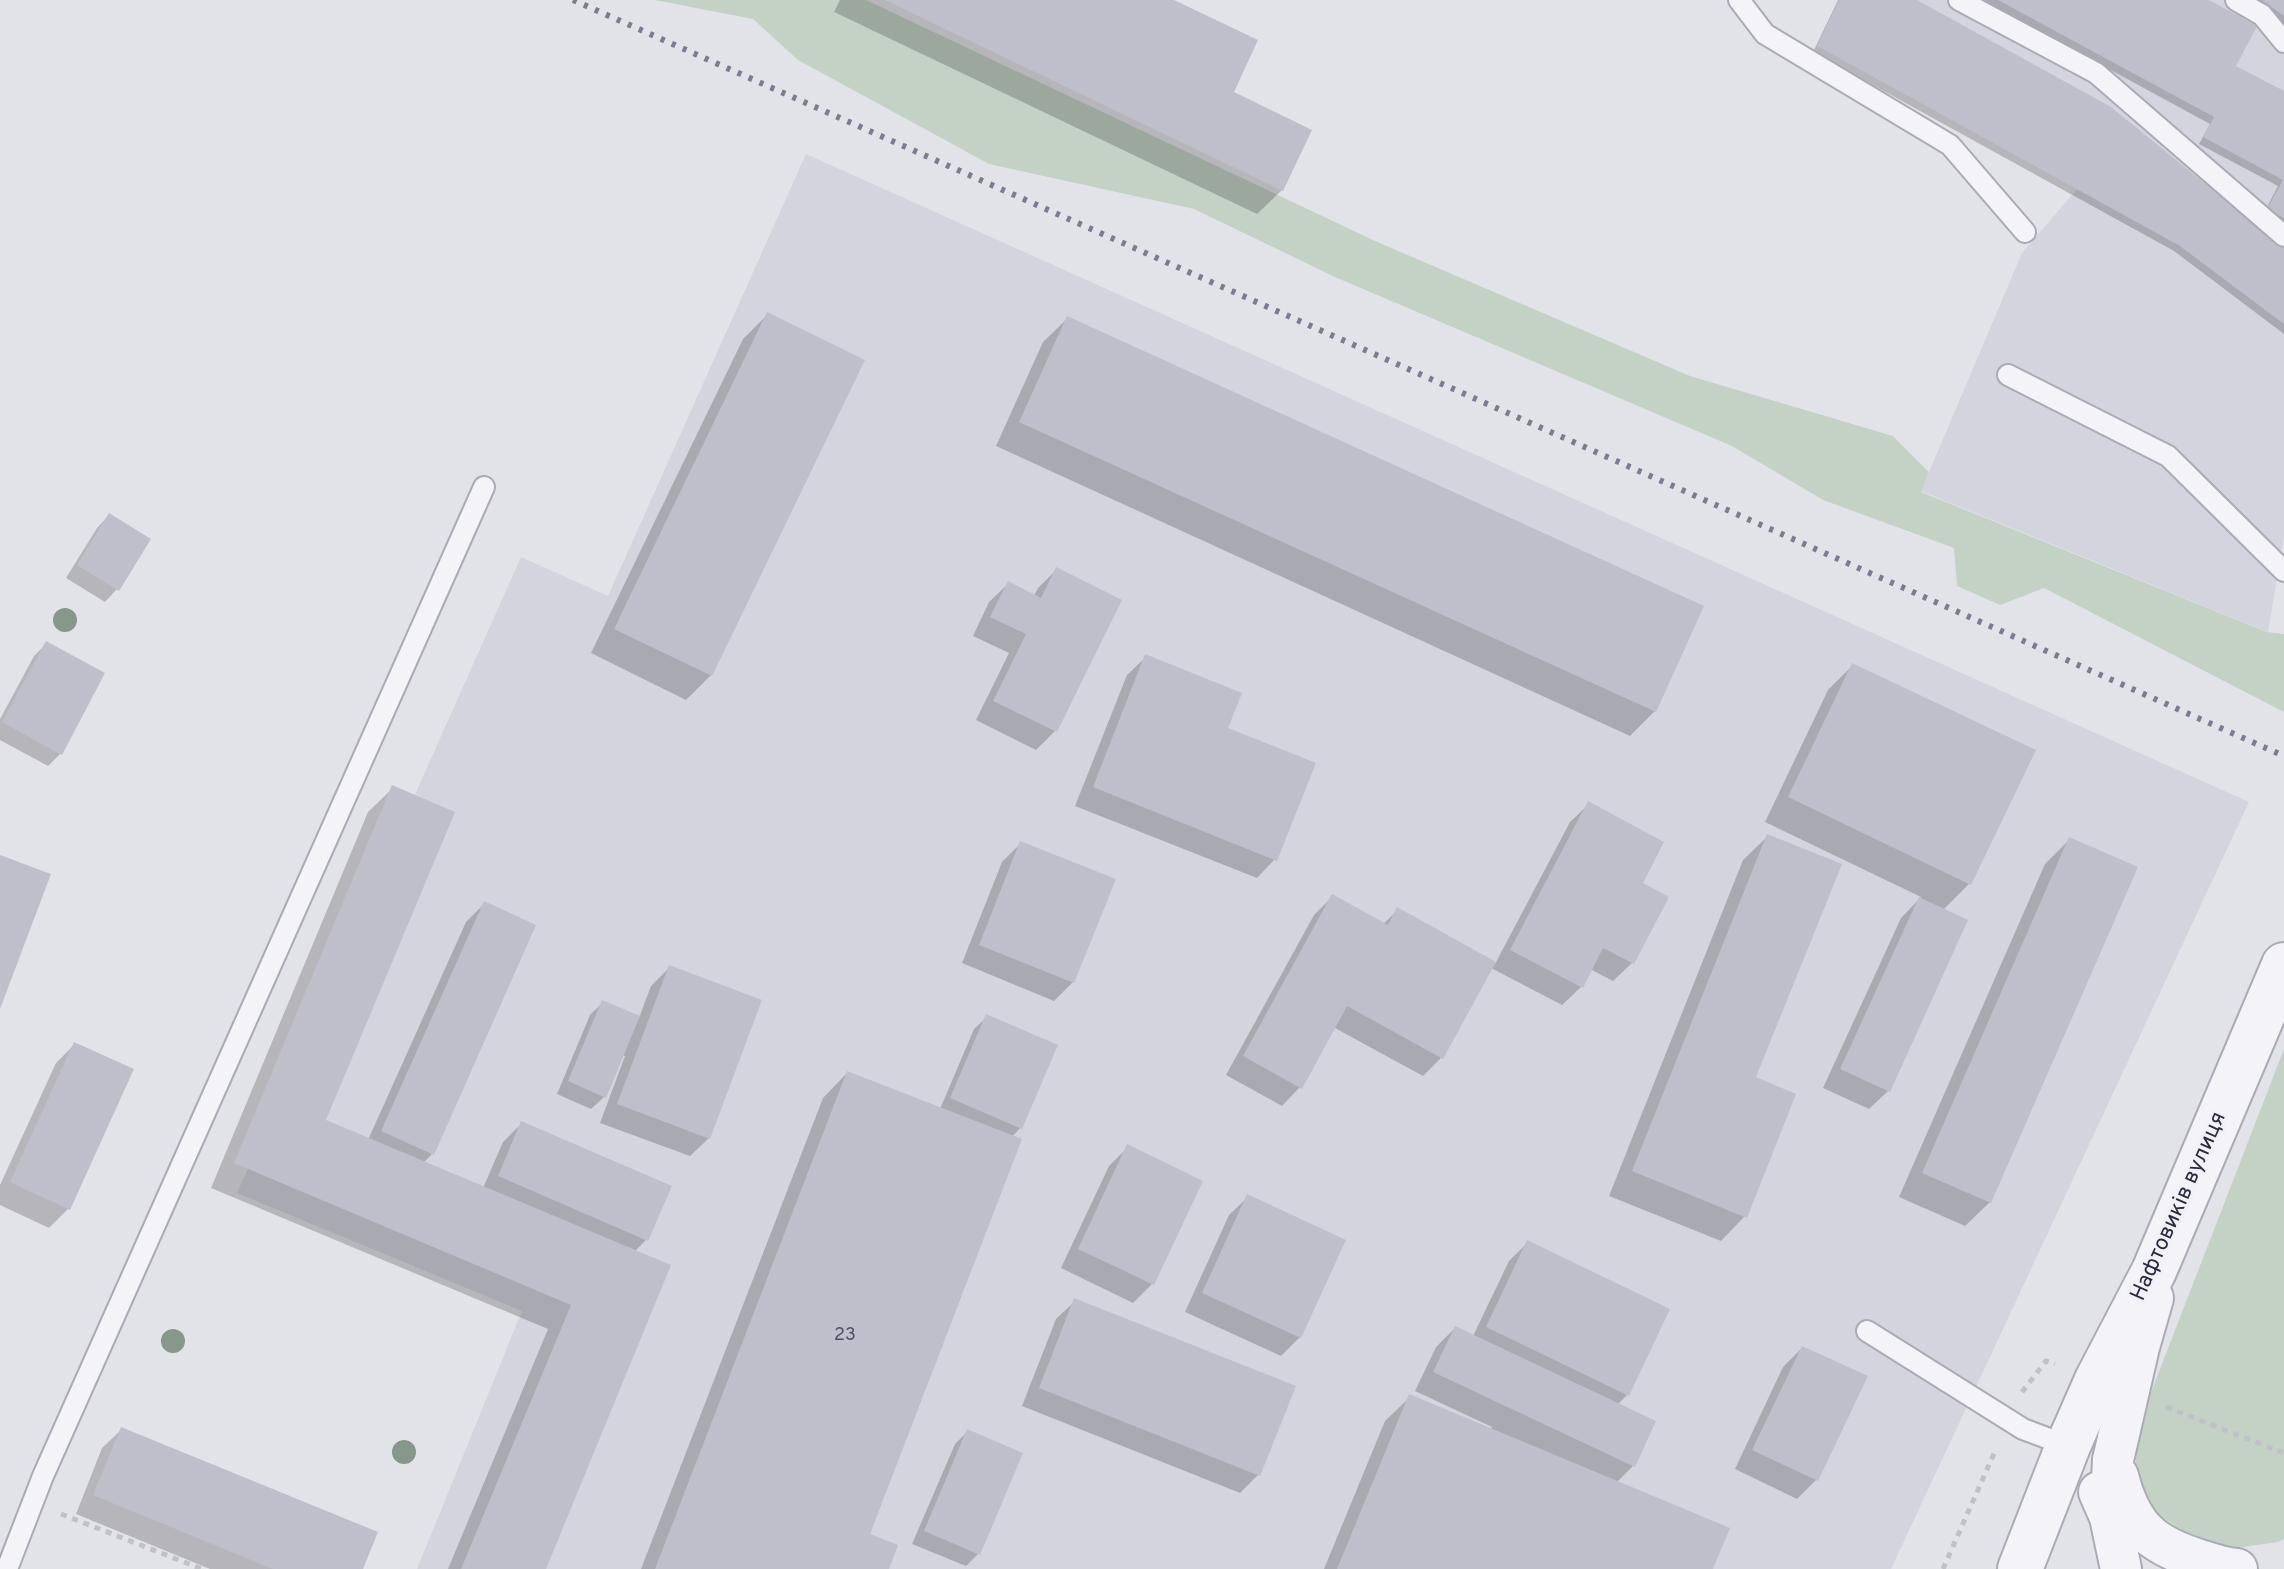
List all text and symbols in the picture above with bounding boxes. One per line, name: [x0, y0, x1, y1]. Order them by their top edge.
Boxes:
street label: Нафтовиків вулиця: [2126, 1109, 2234, 1305]
house number: 23: [834, 1325, 856, 1347]

